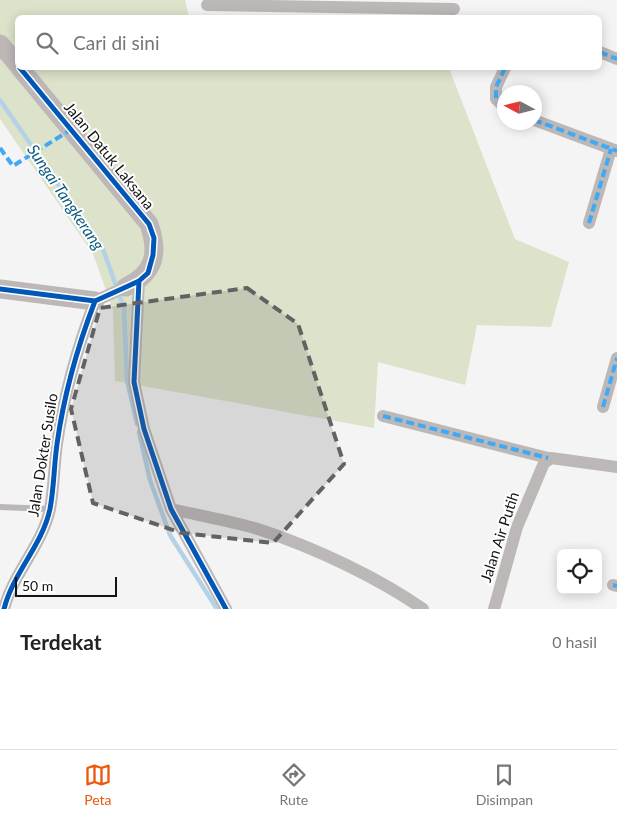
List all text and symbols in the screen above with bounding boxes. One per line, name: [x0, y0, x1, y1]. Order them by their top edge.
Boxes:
search box: [15, 15, 602, 70]
icon: search: [33, 29, 61, 57]
text: Cari di sini: [73, 31, 160, 54]
north arrow: [497, 85, 542, 130]
street label: Jalan Datuk Laksana: [61, 98, 159, 213]
water label: Sungai Tangkerang: [24, 140, 109, 253]
street label: Jalan Dokter Susilo: [23, 392, 61, 518]
street label: Jalan Air Putih: [476, 489, 522, 584]
map controls: [557, 549, 602, 594]
button: locate: [557, 549, 602, 594]
scale bar: [15, 574, 118, 597]
text: 50 m: [22, 577, 53, 594]
text: Terdekat: [20, 629, 102, 654]
text: 0 hasil: [552, 632, 597, 651]
tab: Peta: [84, 761, 112, 808]
tab: Rute: [279, 761, 308, 808]
tab: Disimpan: [476, 761, 533, 808]

